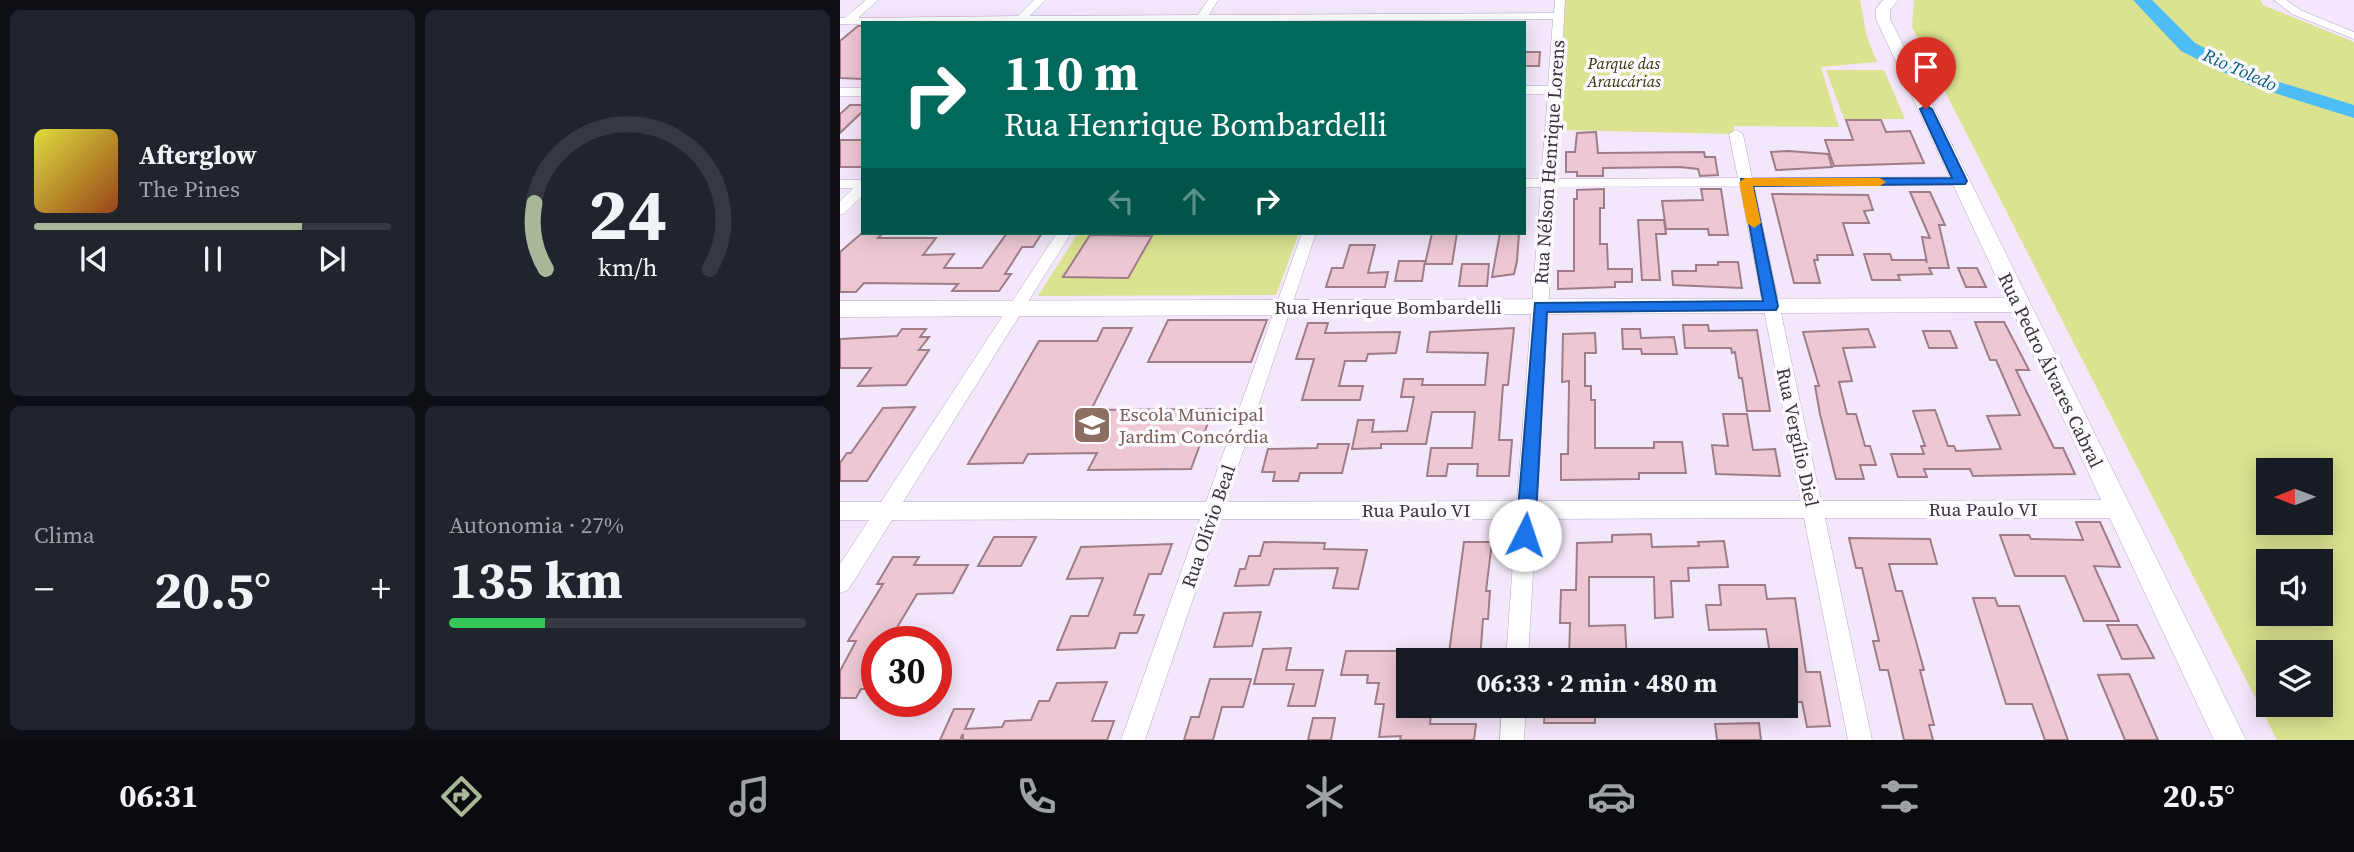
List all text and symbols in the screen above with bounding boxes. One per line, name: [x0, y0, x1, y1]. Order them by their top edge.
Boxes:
pin: [1896, 37, 1956, 109]
text: 110 m: [1004, 39, 1139, 106]
street label: Rua Nélson Henrique Lorens: [1527, 39, 1571, 285]
water label: Rio Toledo: [2198, 42, 2281, 97]
icon: arrive: [1907, 48, 1945, 86]
icon: right: [889, 49, 980, 140]
park label: Parque das Araucárias: [1586, 52, 1661, 92]
text: Rua Henrique Bombardelli: [1004, 103, 1387, 147]
text: Afterglow: [139, 137, 257, 173]
text: 24: [588, 165, 667, 264]
text: The Pines: [139, 173, 240, 205]
icon: left: [1102, 182, 1140, 220]
icon: ahead: [1175, 182, 1213, 220]
icon: right: [1248, 182, 1286, 220]
icon: previous: [75, 240, 113, 278]
icon: pause: [194, 240, 232, 278]
icon: next: [313, 240, 351, 278]
text: km/h: [598, 250, 657, 284]
street label: Rua Pedro Álvares Cabral: [1992, 268, 2110, 472]
street label: Rua Henrique Bombardelli: [1274, 294, 1502, 320]
street label: Rua Vergílio Diel: [1771, 365, 1826, 509]
place label: Escola Municipal Jardim Concórdia: [1118, 401, 1269, 449]
school or university icon: Escola Municipal Jardim Concórdia: [1071, 404, 1113, 446]
north arrow: [2256, 458, 2333, 536]
map controls: [2256, 458, 2333, 717]
street label: Rua Olívio Beal: [1175, 461, 1241, 591]
street label: Rua Paulo VI: [1928, 496, 2038, 522]
street label: Rua Paulo VI: [1361, 497, 1471, 523]
position arrow: [1488, 498, 1562, 572]
text: Autonomia · 27%: [449, 509, 624, 541]
text: Clima: [34, 519, 95, 551]
text: 135 km: [449, 544, 623, 615]
button: sound: [2256, 549, 2333, 626]
text: 20.5°: [154, 554, 271, 625]
text: −: [34, 563, 54, 615]
text: +: [371, 563, 391, 615]
speed limit sign: 30: [861, 626, 952, 717]
button: layers: [2256, 640, 2333, 717]
text: 06:33 · 2 min · 480 m: [1477, 665, 1717, 701]
icon: directions: [437, 772, 486, 821]
icon: music: [725, 772, 774, 821]
icon: phone: [1012, 772, 1061, 821]
icon: climate: [1300, 772, 1349, 821]
icon: car: [1587, 772, 1636, 821]
icon: filters: [1875, 772, 1924, 821]
text: 06:31: [119, 774, 198, 818]
text: 20.5°: [2163, 774, 2235, 818]

